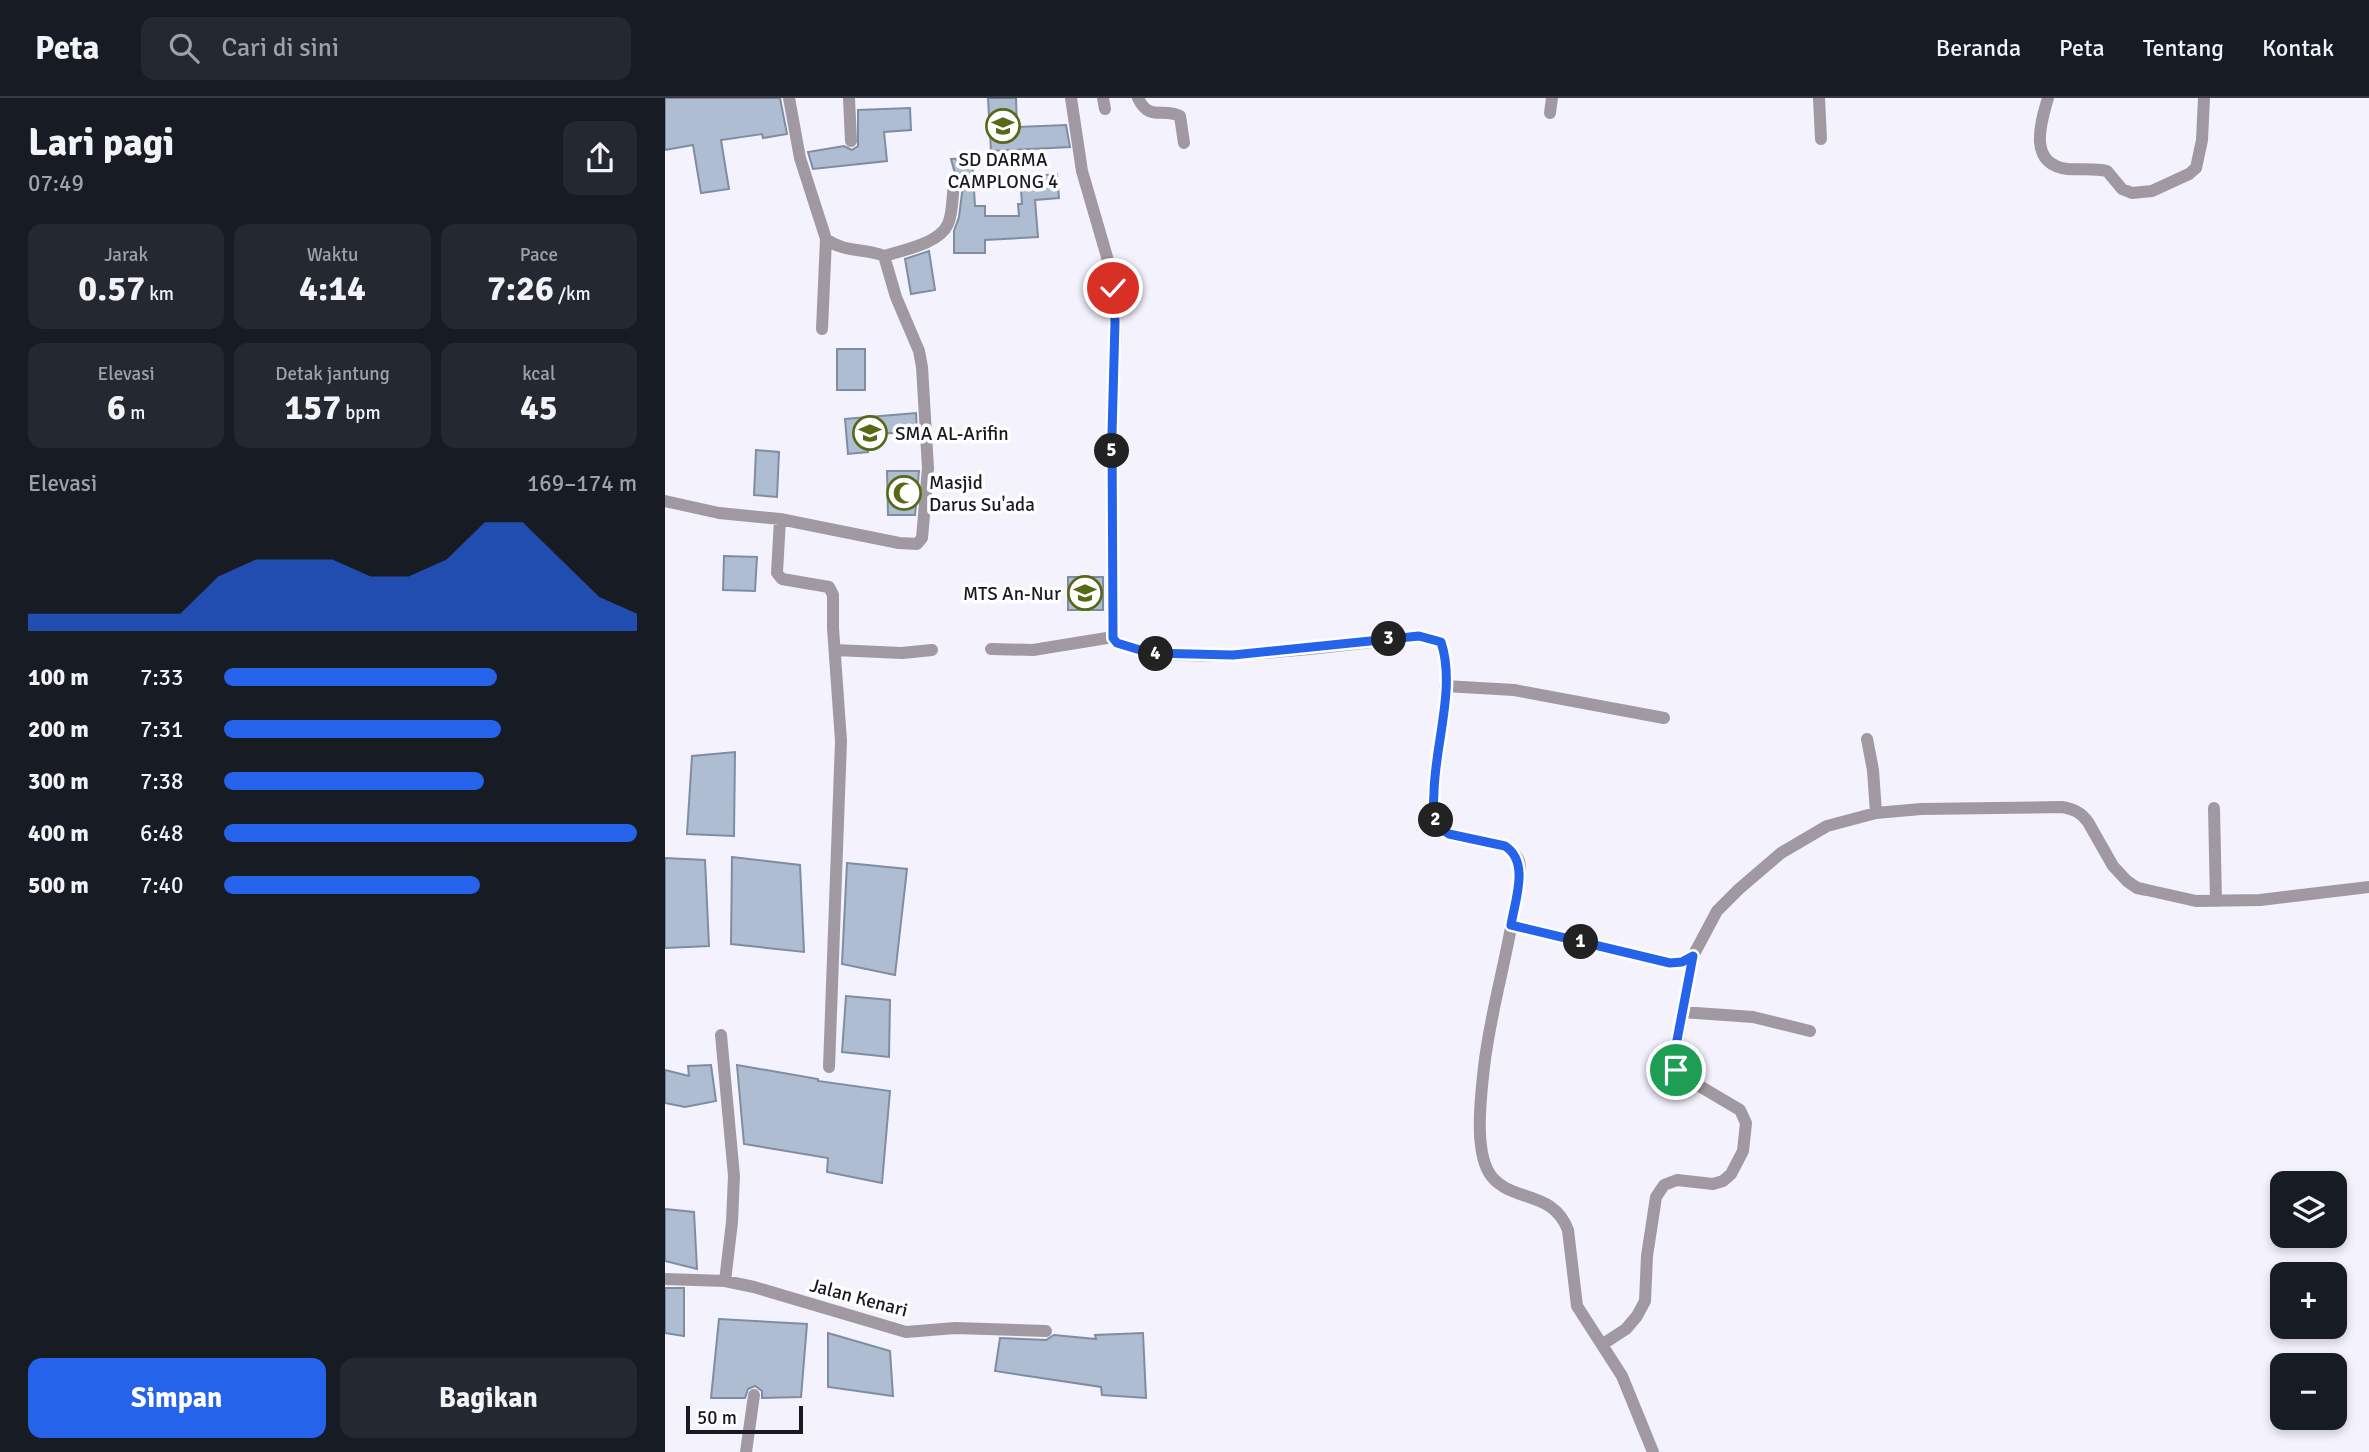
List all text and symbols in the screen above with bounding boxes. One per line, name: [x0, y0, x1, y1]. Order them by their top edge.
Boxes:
search box: [141, 17, 631, 80]
text: Peta: [35, 28, 99, 69]
icon: search: [165, 29, 203, 67]
text: Cari di sini: [221, 32, 339, 64]
text: Beranda: [1936, 33, 2021, 63]
text: Peta: [2059, 33, 2105, 63]
text: Tentang: [2143, 33, 2224, 63]
text: Kontak: [2262, 33, 2334, 63]
school or university icon: SD DARMA CAMPLONG 4: [984, 107, 1022, 145]
text: Lari pagi: [28, 119, 174, 166]
button: share: [563, 121, 637, 195]
place label: SD DARMA CAMPLONG 4: [948, 148, 1058, 194]
text: 07:49: [28, 169, 84, 198]
text: Jarak: [104, 243, 148, 267]
text: Waktu: [307, 243, 358, 267]
text: Pace: [520, 243, 558, 267]
pin: [1083, 258, 1143, 318]
text: 0.57: [78, 267, 145, 310]
text: 4:14: [299, 267, 366, 310]
text: 7:26: [487, 267, 554, 310]
icon: check: [1094, 269, 1132, 307]
text: km: [145, 282, 174, 306]
text: /km: [554, 282, 591, 306]
text: Elevasi: [98, 362, 155, 386]
text: Detak jantung: [275, 362, 390, 386]
text: kcal: [522, 362, 555, 386]
text: 6: [107, 386, 126, 429]
text: 157: [284, 386, 341, 429]
text: 45: [520, 386, 558, 429]
text: m: [126, 401, 145, 425]
text: bpm: [341, 401, 381, 425]
school or university icon: SMA AL-Arifin: [851, 414, 889, 452]
place label: SMA AL-Arifin: [895, 422, 1009, 446]
pin: 5: [1095, 434, 1129, 468]
text: 5: [1106, 438, 1117, 462]
text: Elevasi: [28, 469, 97, 498]
text: 169–174 m: [527, 469, 637, 498]
place label: Masjid Darus Su'ada: [929, 471, 1035, 517]
mosque icon: Masjid Darus Su'ada: [885, 474, 923, 512]
school or university icon: MTS An-Nur: [1066, 574, 1104, 612]
place label: MTS An-Nur: [963, 582, 1061, 606]
pin: 3: [1371, 622, 1407, 656]
text: 3: [1383, 626, 1394, 650]
pin: 4: [1139, 636, 1173, 672]
text: 4: [1150, 641, 1161, 665]
text: 100 m: [28, 663, 89, 692]
text: 7:33: [140, 663, 183, 692]
text: 200 m: [28, 715, 89, 744]
text: 7:31: [140, 715, 183, 744]
text: 300 m: [28, 767, 89, 796]
text: 7:38: [140, 767, 183, 796]
pin: 2: [1419, 802, 1453, 838]
text: 2: [1430, 807, 1441, 831]
text: 400 m: [28, 819, 89, 848]
text: 6:48: [140, 819, 183, 848]
text: 500 m: [28, 871, 89, 900]
text: 7:40: [140, 871, 183, 900]
pin: 1: [1563, 924, 1599, 960]
text: 1: [1575, 929, 1586, 953]
pin: [1646, 1040, 1706, 1100]
icon: arrive: [1657, 1051, 1695, 1089]
map controls: [2270, 1171, 2347, 1430]
button: layers: [2270, 1171, 2347, 1248]
button: +: [2270, 1262, 2347, 1339]
street label: Jalan Kenari: [807, 1273, 910, 1323]
button: −: [2270, 1353, 2347, 1430]
button: Simpan: [28, 1358, 326, 1438]
button: Bagikan: [340, 1358, 637, 1438]
scale bar: [686, 1403, 803, 1435]
text: 50 m: [697, 1406, 737, 1430]

